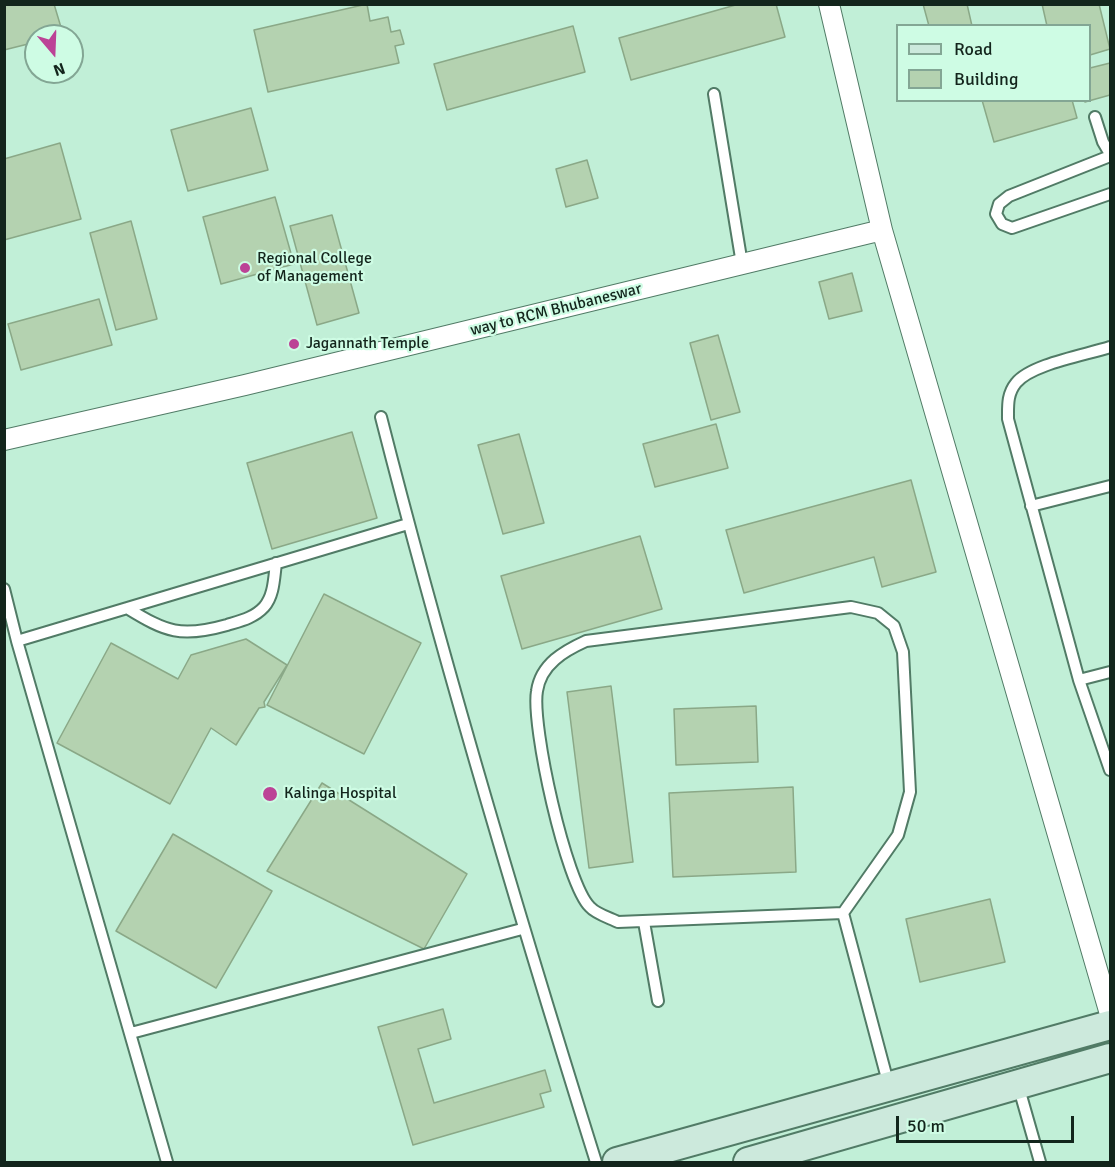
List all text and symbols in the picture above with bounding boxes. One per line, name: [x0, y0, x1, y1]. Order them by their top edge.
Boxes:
north arrow: [24, 24, 84, 84]
legend: [896, 24, 1091, 102]
text: Road: [954, 38, 993, 60]
text: N: [51, 58, 68, 80]
text: Building: [954, 68, 1018, 90]
place label: Regional College of Management: [257, 249, 372, 287]
marker: Regional College of Management: [238, 261, 252, 275]
street label: way to RCM Bhubaneswar: [468, 279, 644, 341]
place label: Jagannath Temple: [306, 334, 429, 354]
marker: Jagannath Temple: [287, 337, 301, 351]
place label: Kalinga Hospital: [284, 784, 397, 804]
marker: Kalinga Hospital: [261, 785, 279, 803]
scale bar: [899, 1104, 1078, 1142]
text: 50 m: [907, 1115, 945, 1137]

